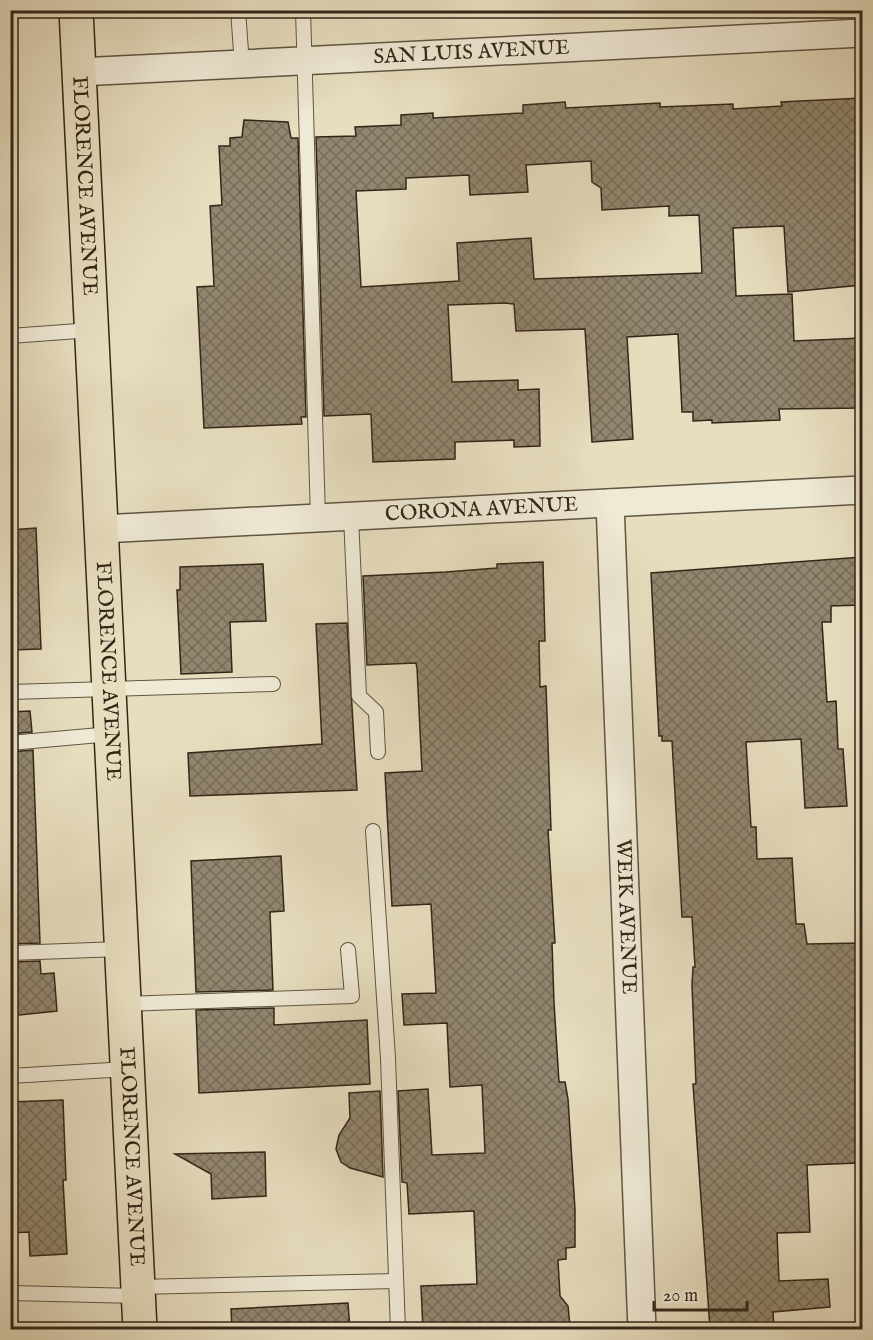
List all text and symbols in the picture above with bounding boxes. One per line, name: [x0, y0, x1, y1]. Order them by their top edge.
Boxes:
street label: SAN LUIS AVENUE: [373, 34, 570, 71]
street label: FLORENCE AVENUE: [66, 75, 103, 296]
street label: CORONA AVENUE: [384, 491, 579, 528]
street label: FLORENCE AVENUE: [89, 561, 127, 782]
street label: WEIK AVENUE: [610, 838, 643, 995]
street label: FLORENCE AVENUE: [113, 1046, 150, 1267]
scale bar: [654, 1274, 747, 1312]
text: 20 m: [663, 1285, 698, 1308]

